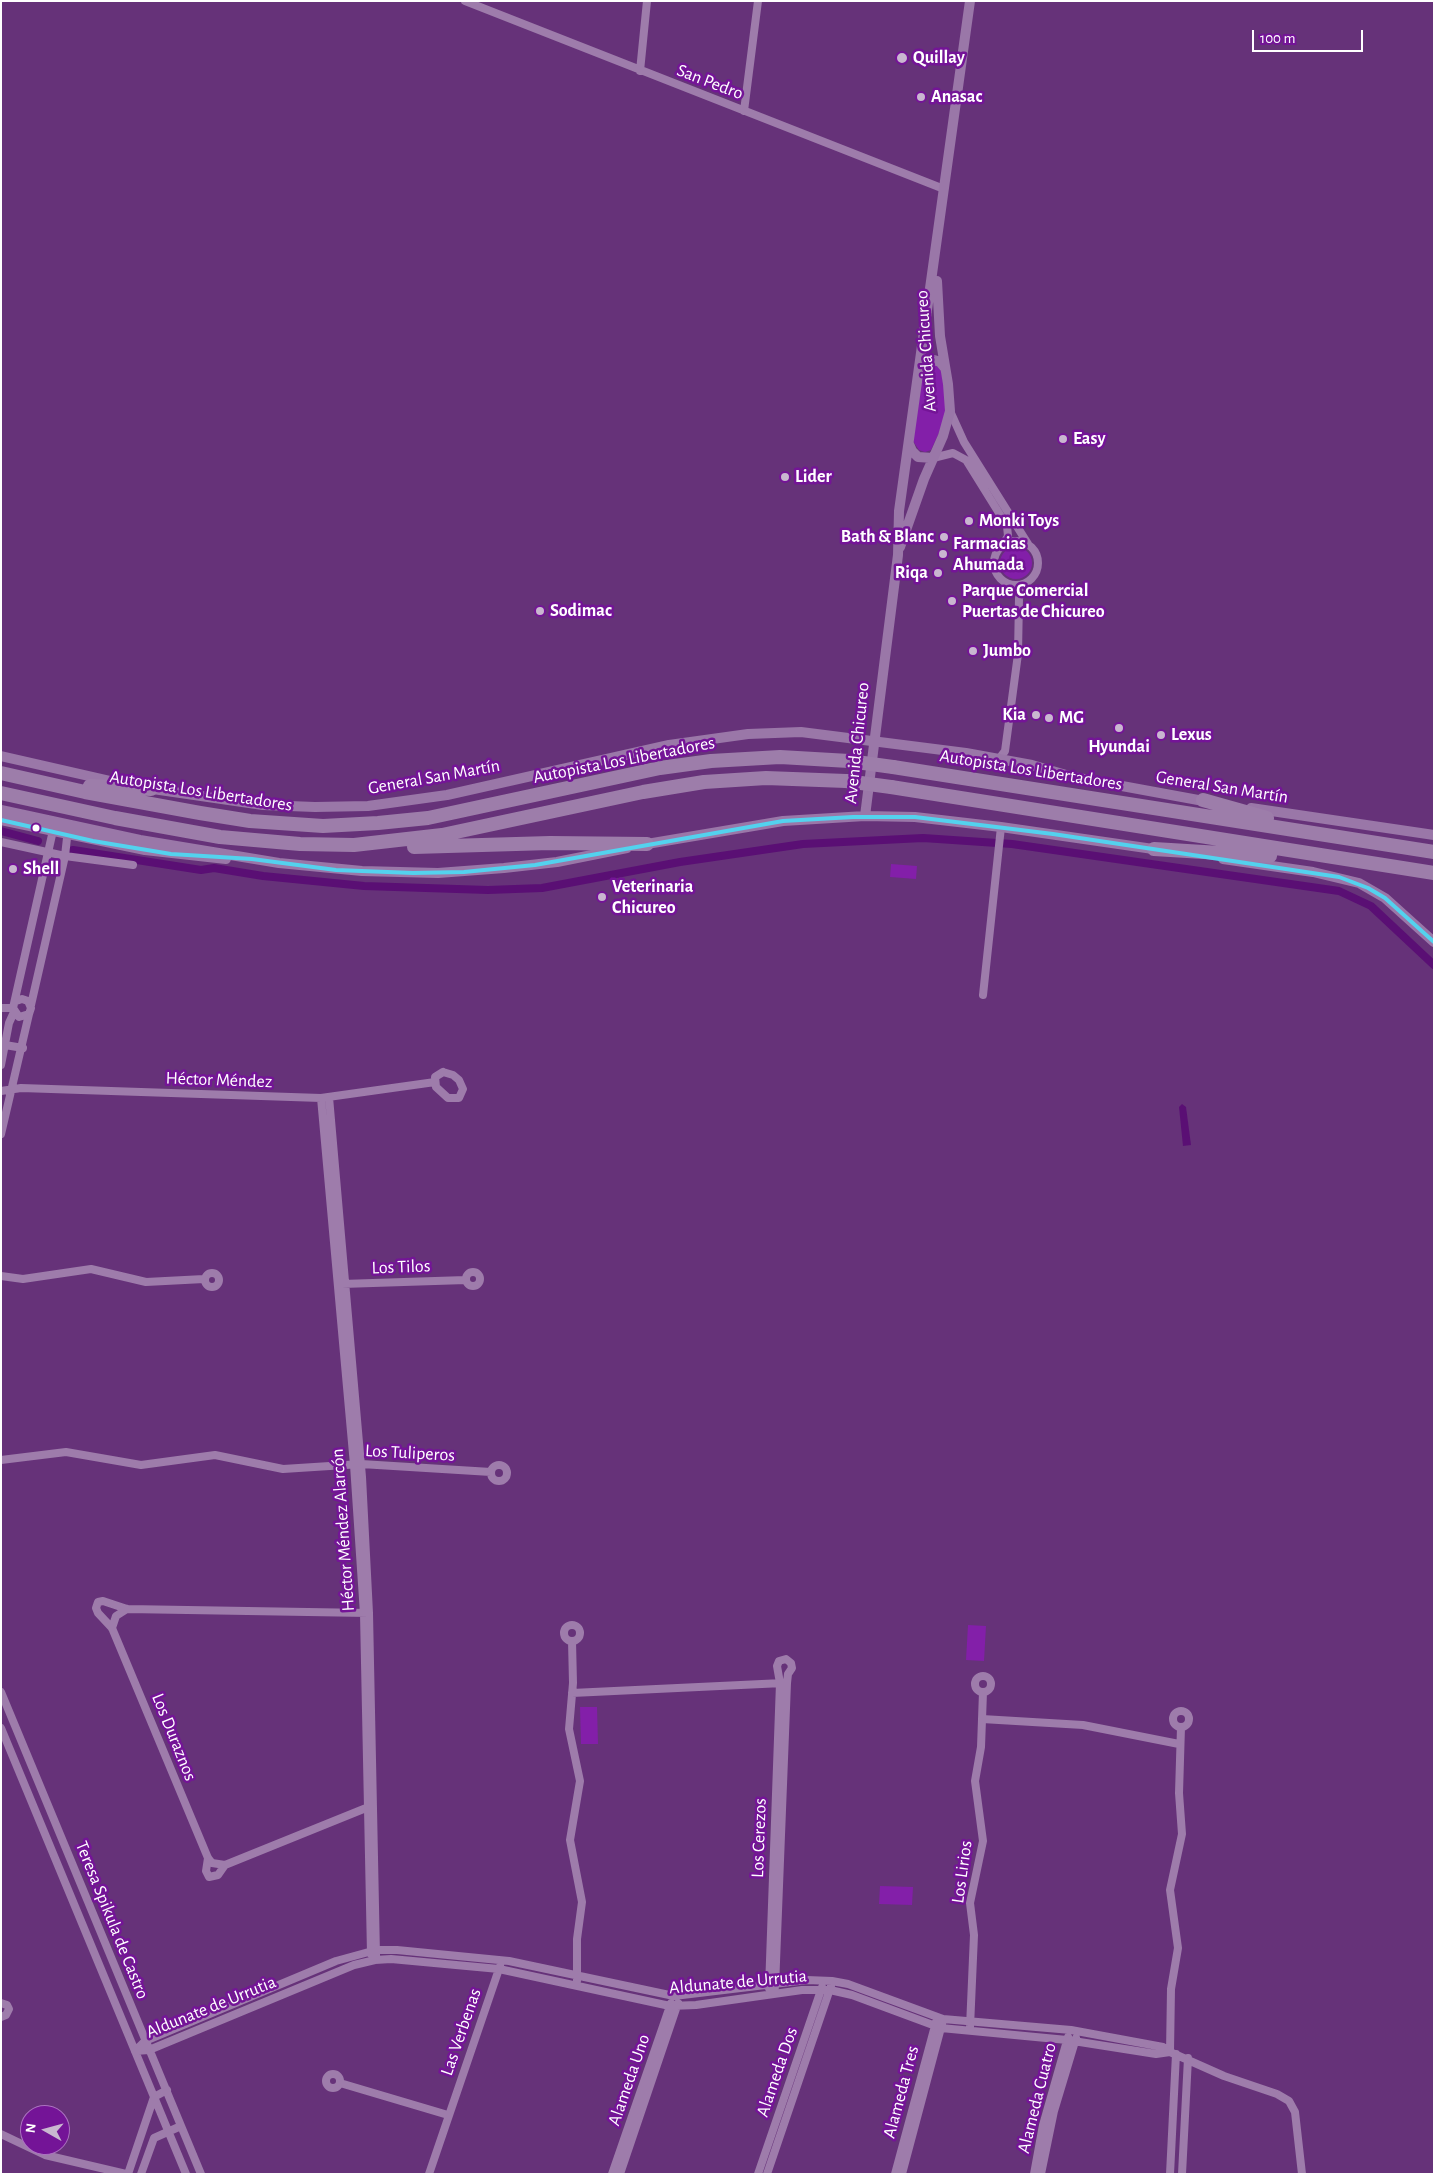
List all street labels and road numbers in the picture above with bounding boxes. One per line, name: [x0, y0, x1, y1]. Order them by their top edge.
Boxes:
street label: San Pedro: [674, 59, 746, 105]
street label: Avenida Chicureo: [911, 289, 941, 413]
street label: Avenida Chicureo: [840, 681, 874, 805]
street label: Autopista Los Libertadores: [531, 732, 717, 788]
street label: Autopista Los Libertadores: [938, 745, 1124, 795]
street label: General San Martín: [366, 755, 502, 799]
street label: Autopista Los Libertadores: [108, 766, 294, 816]
street label: General San Martín: [1154, 766, 1290, 808]
street label: Héctor Méndez: [165, 1067, 273, 1093]
street label: Los Tilos: [371, 1255, 431, 1279]
street label: Los Tuliperos: [365, 1440, 455, 1466]
street label: Héctor Méndez Alarcón: [327, 1448, 359, 1612]
street label: Los Duraznos: [147, 1690, 201, 1784]
street label: Los Cerezos: [747, 1798, 771, 1878]
street label: Teresa Spikula de Castro: [70, 1838, 154, 2002]
street label: Los Lirios: [947, 1839, 977, 1905]
street label: Aldunate de Urrutia: [668, 1965, 808, 1999]
street label: Aldunate de Urrutia: [143, 1971, 279, 2043]
street label: Las Verbenas: [436, 1986, 486, 2078]
street label: Alameda Dos: [752, 2024, 802, 2120]
street label: Alameda Uno: [603, 2031, 655, 2129]
street label: Alameda Cuatro: [1013, 2040, 1061, 2156]
street label: Alameda Tres: [878, 2043, 924, 2141]

